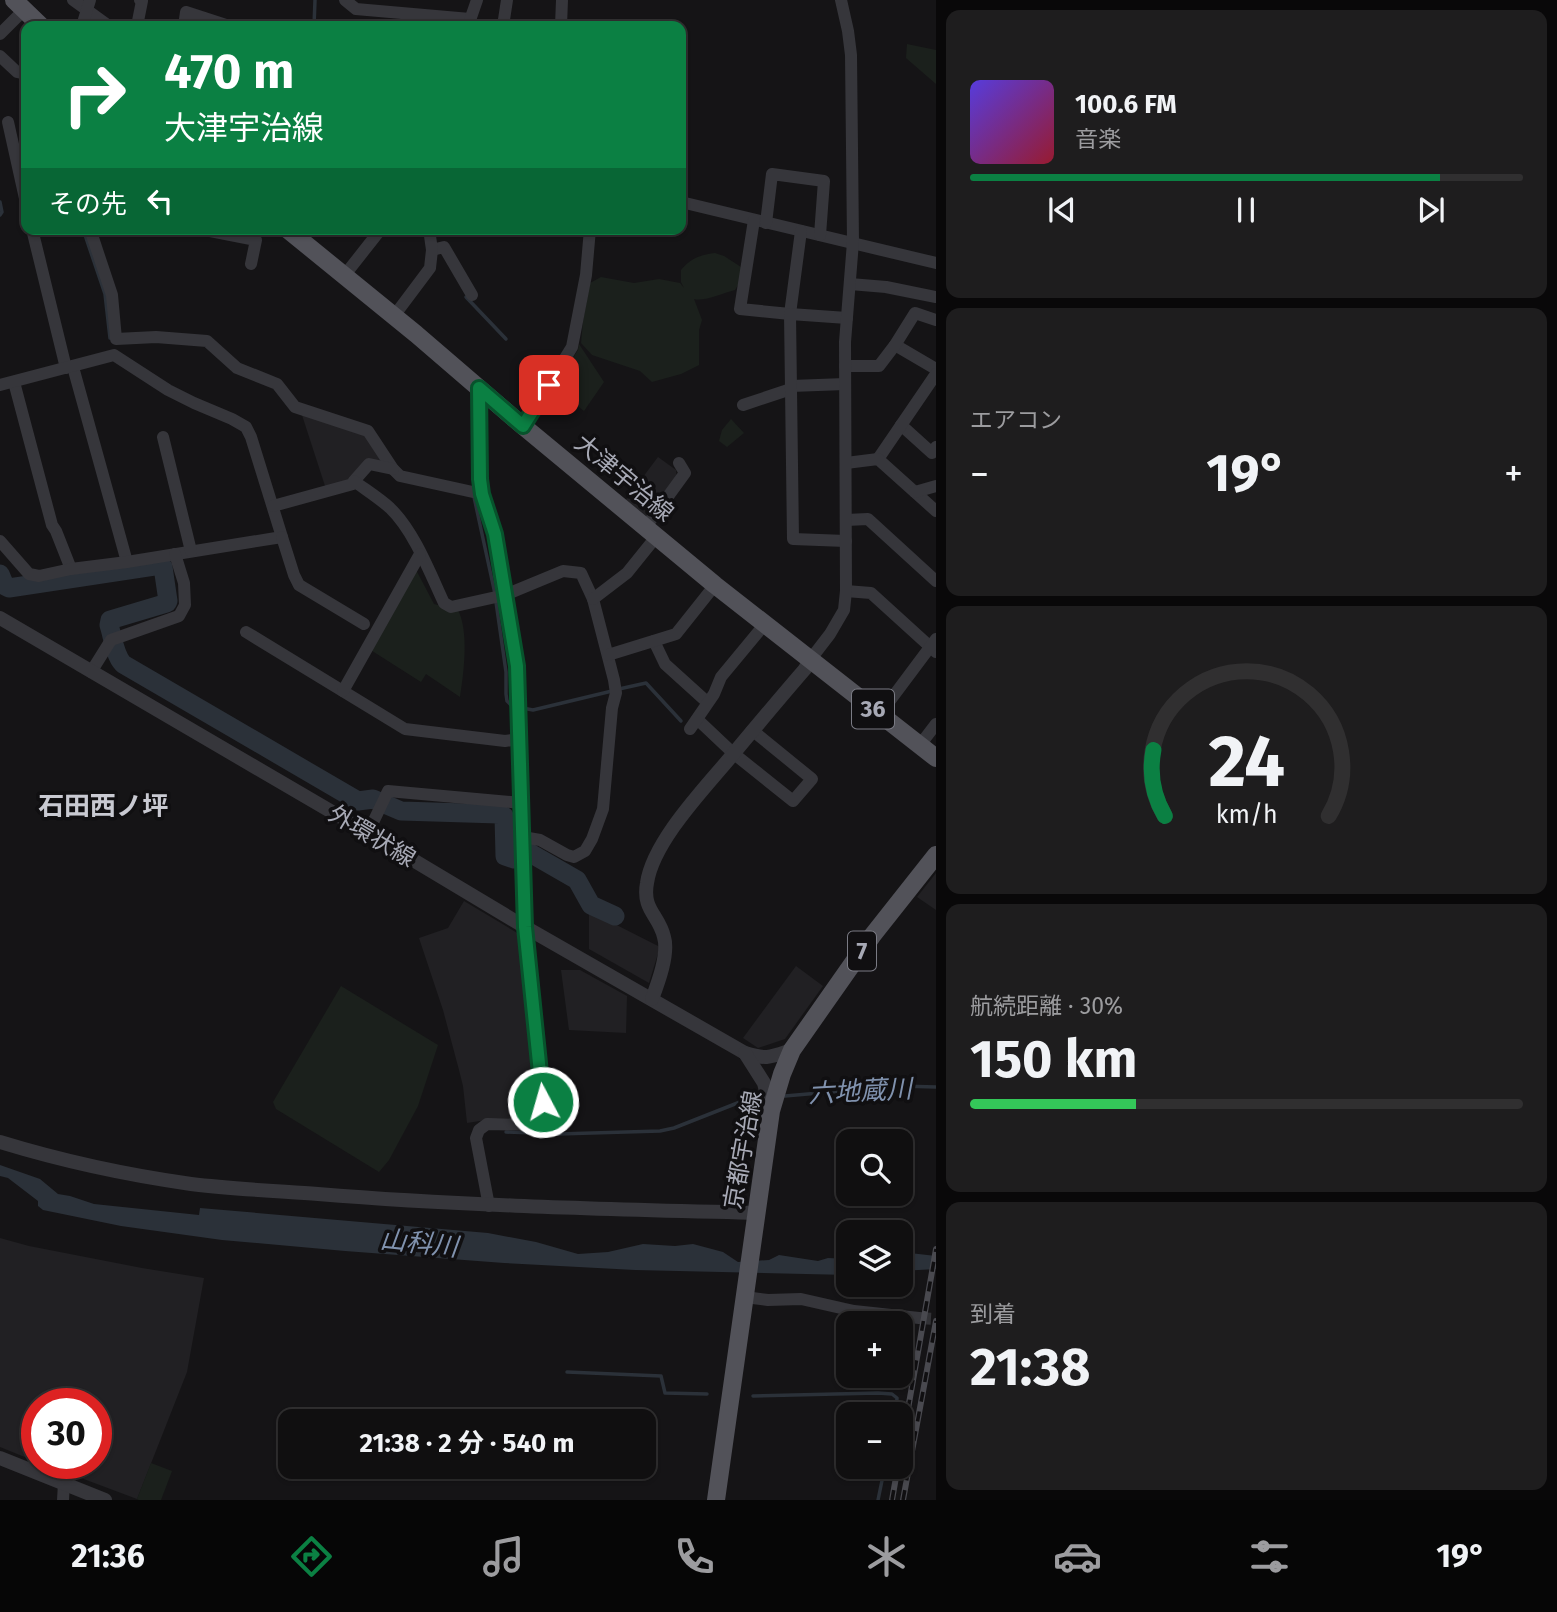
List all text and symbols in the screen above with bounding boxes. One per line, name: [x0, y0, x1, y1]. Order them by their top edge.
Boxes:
text: 470 m: [164, 42, 294, 101]
icon: right: [49, 49, 140, 140]
text: 100.6 FM: [1075, 89, 1177, 120]
text: 大津宇治線: [164, 109, 324, 147]
text: 音楽: [1075, 125, 1121, 153]
icon: left: [141, 182, 179, 220]
text: その先: [49, 189, 127, 220]
icon: previous: [1043, 191, 1081, 229]
icon: pause: [1227, 191, 1265, 229]
icon: next: [1412, 191, 1450, 229]
pin: [519, 355, 579, 415]
icon: arrive: [530, 366, 568, 404]
text: エアコン: [970, 406, 1062, 434]
street label: 大津宇治線: [569, 429, 679, 527]
text: 19°: [1206, 442, 1287, 505]
text: −: [970, 451, 989, 497]
text: +: [1504, 451, 1523, 497]
road number: 36: [852, 690, 894, 729]
text: 24: [1208, 718, 1285, 805]
district label: 石田西ノ坪: [38, 791, 168, 822]
street label: 外環状線: [324, 799, 420, 873]
text: km/h: [1216, 800, 1277, 830]
road number: 7: [848, 932, 876, 970]
text: 航続距離 · 30%: [970, 992, 1123, 1020]
text: 150 km: [970, 1028, 1137, 1091]
position arrow: [506, 1065, 580, 1139]
water label: 六地蔵川: [807, 1073, 916, 1110]
street label: 京都宇治線: [719, 1088, 767, 1212]
map controls: [836, 1129, 913, 1479]
button: search: [836, 1129, 913, 1206]
button: layers: [836, 1220, 913, 1297]
water label: 山科川: [379, 1224, 462, 1263]
text: 到着: [970, 1300, 1016, 1328]
button: +: [836, 1311, 913, 1388]
text: 21:38: [970, 1336, 1090, 1399]
speed limit sign: 30: [21, 1388, 112, 1479]
button: −: [836, 1402, 913, 1479]
text: 21:38 · 2 分 · 540 m: [360, 1428, 574, 1459]
icon: directions: [287, 1532, 336, 1581]
icon: music: [479, 1532, 528, 1581]
icon: phone: [670, 1532, 719, 1581]
icon: climate: [862, 1532, 911, 1581]
icon: car: [1053, 1532, 1102, 1581]
icon: filters: [1245, 1532, 1294, 1581]
text: 21:36: [71, 1537, 145, 1575]
text: 19°: [1436, 1537, 1486, 1575]

